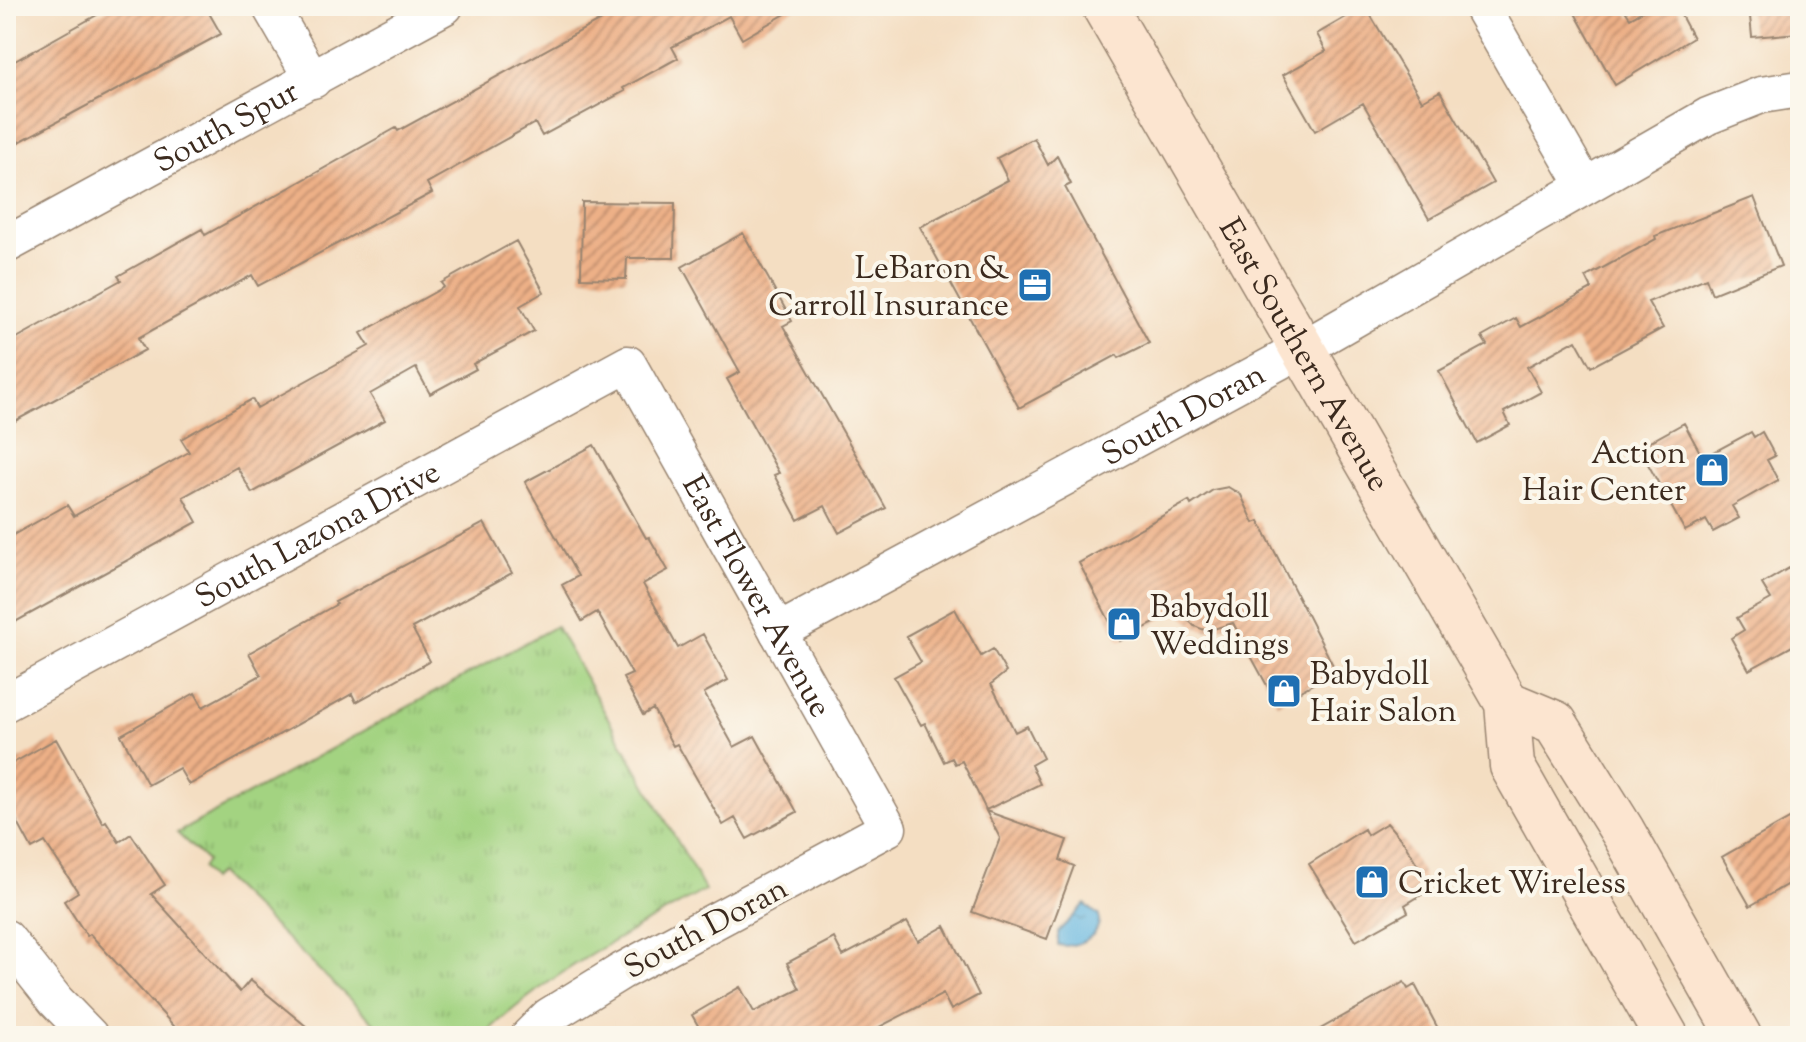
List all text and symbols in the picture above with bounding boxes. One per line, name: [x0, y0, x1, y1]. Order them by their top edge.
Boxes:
street label: South Spur: [146, 70, 308, 186]
street label: East Southern Avenue: [1205, 210, 1400, 501]
place label: LeBaron & Carroll Insurance: [768, 247, 1010, 330]
office icon: LeBaron & Carroll Insurance: [1016, 266, 1054, 304]
street label: South Doran: [1094, 353, 1274, 479]
place label: Action Hair Center: [1522, 432, 1686, 515]
street label: South Lazona Drive: [187, 451, 449, 622]
shop icon: Action Hair Center: [1693, 451, 1731, 489]
street label: East Flower Avenue: [669, 468, 842, 727]
place label: Babydoll Weddings: [1150, 586, 1289, 669]
shop icon: Babydoll Weddings: [1105, 605, 1143, 643]
place label: Babydoll Hair Salon: [1310, 653, 1457, 736]
shop icon: Babydoll Hair Salon: [1265, 672, 1303, 710]
place label: Cricket Wireless: [1398, 862, 1626, 908]
shop icon: Cricket Wireless: [1353, 863, 1391, 901]
street label: South Doran: [616, 867, 797, 992]

